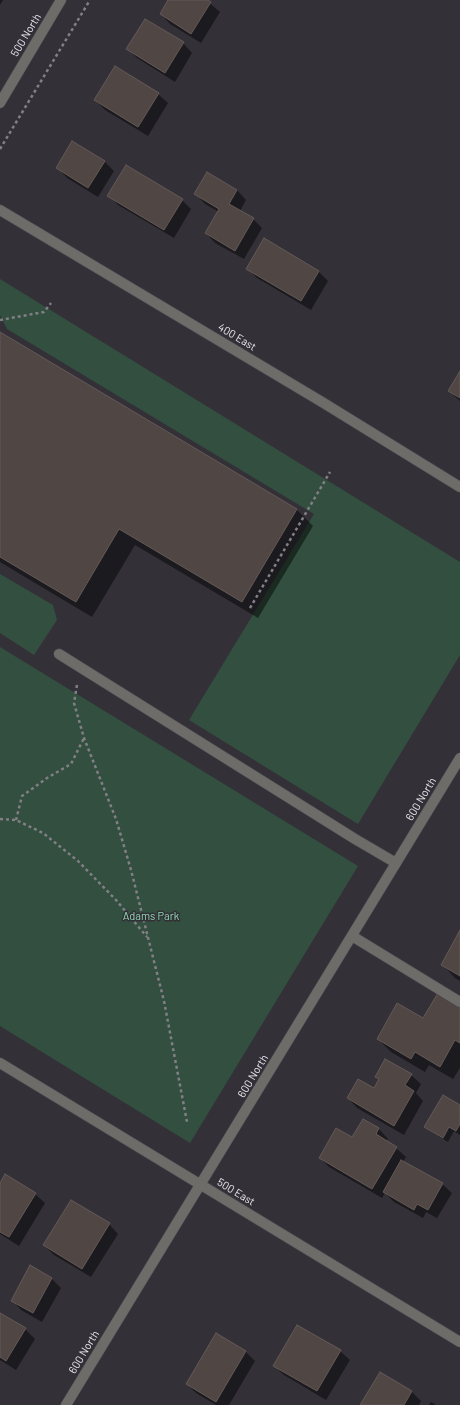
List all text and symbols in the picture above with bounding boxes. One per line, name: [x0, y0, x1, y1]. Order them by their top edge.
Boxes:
street label: 500 North: [8, 11, 44, 59]
street label: 400 East: [215, 320, 259, 354]
street label: 600 North: [403, 775, 439, 823]
park label: Adams Park: [123, 909, 179, 923]
street label: 600 North: [235, 1052, 271, 1100]
street label: 500 East: [215, 1176, 257, 1208]
street label: 600 North: [66, 1328, 102, 1376]

